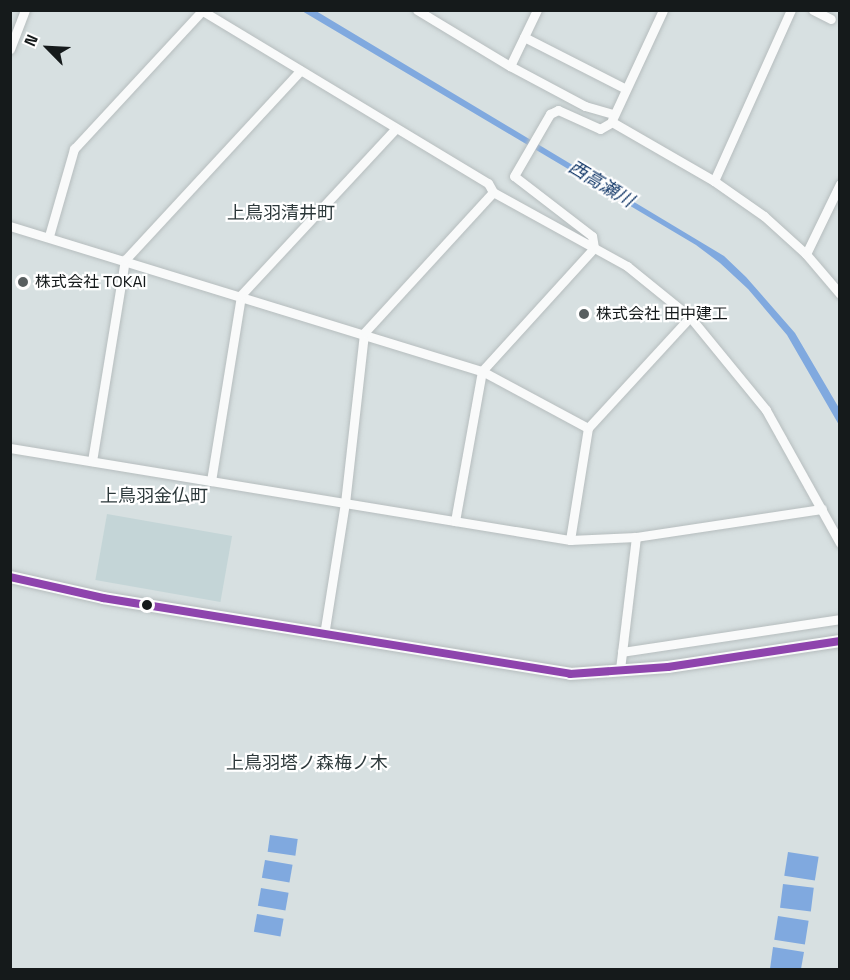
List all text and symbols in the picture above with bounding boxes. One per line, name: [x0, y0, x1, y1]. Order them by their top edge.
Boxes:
north arrow: [18, 18, 78, 78]
text: N: [19, 31, 43, 50]
water label: 西高瀬川: [565, 156, 637, 212]
district label: 上鳥羽清井町: [227, 202, 335, 224]
place label: 株式会社 TOKAI: [35, 272, 146, 292]
marker: 株式会社 TOKAI: [16, 275, 30, 289]
place label: 株式会社 田中建工: [596, 304, 728, 324]
marker: 株式会社 田中建工: [577, 307, 591, 321]
district label: 上鳥羽金仏町: [100, 485, 208, 507]
unlabelled marker: [141, 599, 153, 611]
district label: 上鳥羽塔ノ森梅ノ木: [226, 752, 388, 774]

